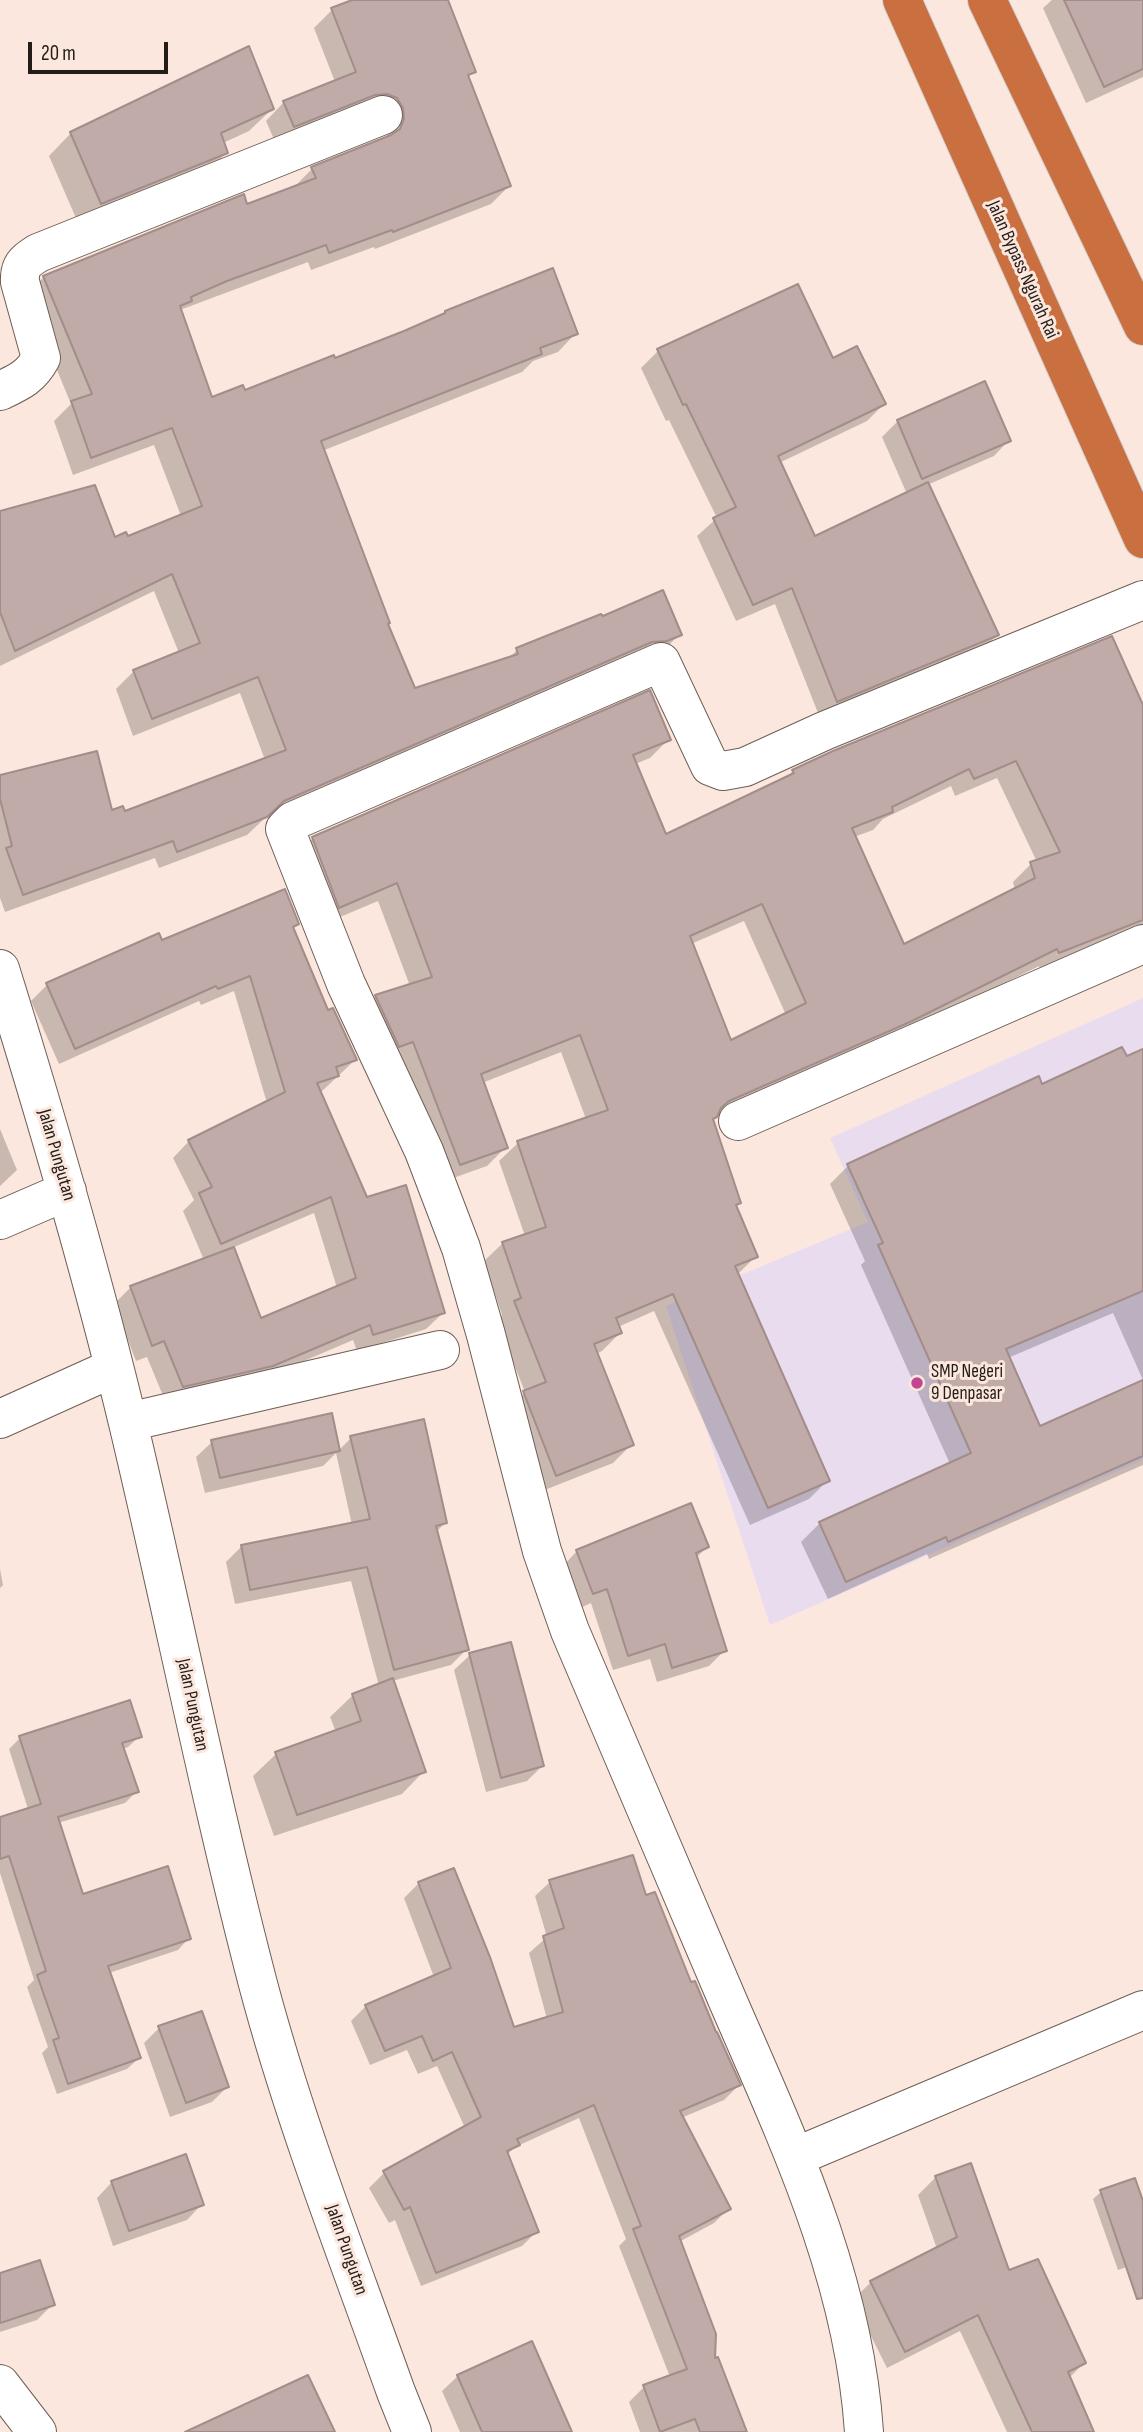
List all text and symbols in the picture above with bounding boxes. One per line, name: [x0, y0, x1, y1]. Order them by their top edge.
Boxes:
scale bar: [32, 28, 172, 72]
text: 20 m: [41, 41, 76, 66]
street label: Jalan Bypass Ngurah Rai: [981, 197, 1063, 343]
street label: Jalan Pungutan: [32, 1107, 80, 1203]
place label: SMP Negeri 9 Denpasar: [931, 1361, 1003, 1405]
marker: SMP Negeri 9 Denpasar: [909, 1375, 925, 1391]
street label: Jalan Pungutan: [171, 1657, 213, 1753]
street label: Jalan Pungutan: [320, 2202, 372, 2298]

